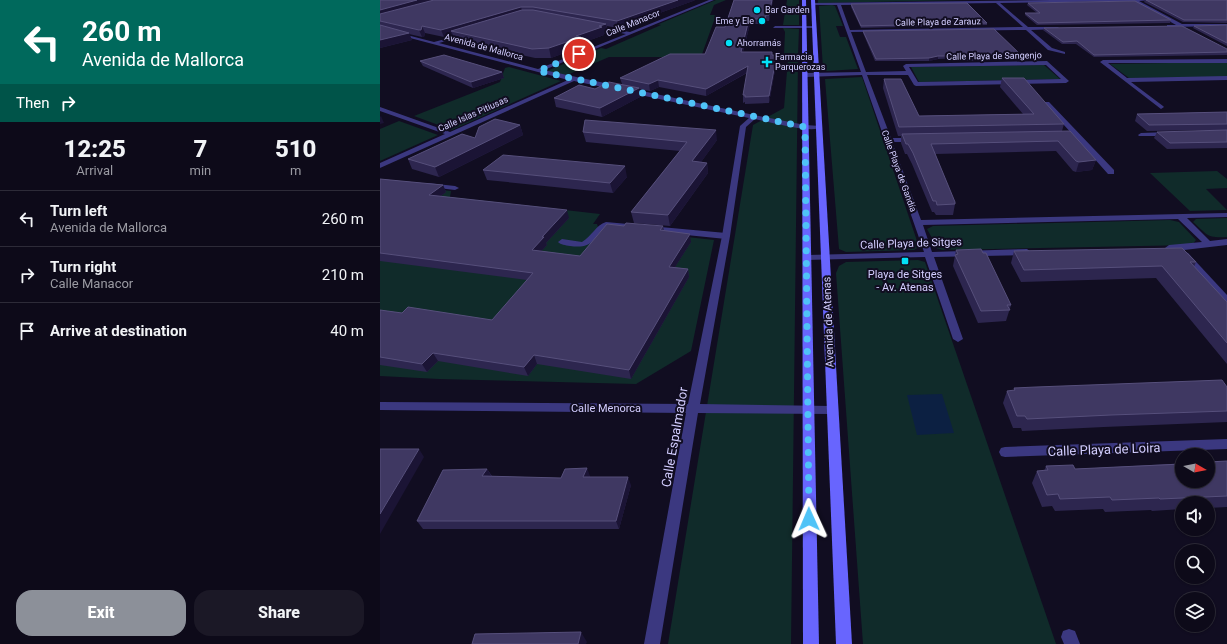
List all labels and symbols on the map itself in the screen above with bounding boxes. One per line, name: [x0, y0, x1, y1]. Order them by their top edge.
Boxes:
marker: Bar Garden: [752, 5, 762, 15]
place label: Bar Garden: [765, 5, 810, 15]
street label: Calle Manacor: [604, 8, 662, 38]
place label: Eme y Ele: [715, 16, 754, 26]
marker: Eme y Ele: [757, 16, 767, 26]
street label: Calle Playa de Zarauz: [895, 16, 981, 28]
street label: Avenida de Mallorca: [444, 32, 525, 62]
pin: [562, 37, 596, 71]
marker: Ahorramás: [724, 38, 734, 48]
place label: Ahorramás: [737, 38, 782, 48]
street label: Calle Playa de Sangenjo: [946, 50, 1042, 62]
place label: Farmacia Parquerozas: [775, 52, 826, 72]
marker: Farmacia Parquerozas: [762, 57, 772, 67]
street label: Calle Islas Pitiusas: [437, 94, 510, 134]
street label: Calle Playa de Gandía: [880, 129, 919, 213]
street label: Calle Playa de Sitges: [860, 235, 962, 252]
marker: Playa de Sitges - Av. Atenas: [900, 256, 910, 266]
place label: Playa de Sitges - Av. Atenas: [868, 268, 943, 294]
street label: Avenida de Atenas: [820, 276, 837, 368]
street label: Calle Espalmador: [658, 385, 691, 488]
street label: Calle Menorca: [571, 402, 641, 415]
street label: Calle Playa de Loira: [1047, 440, 1161, 459]
north arrow: [1175, 448, 1215, 488]
position arrow: [788, 498, 830, 540]

